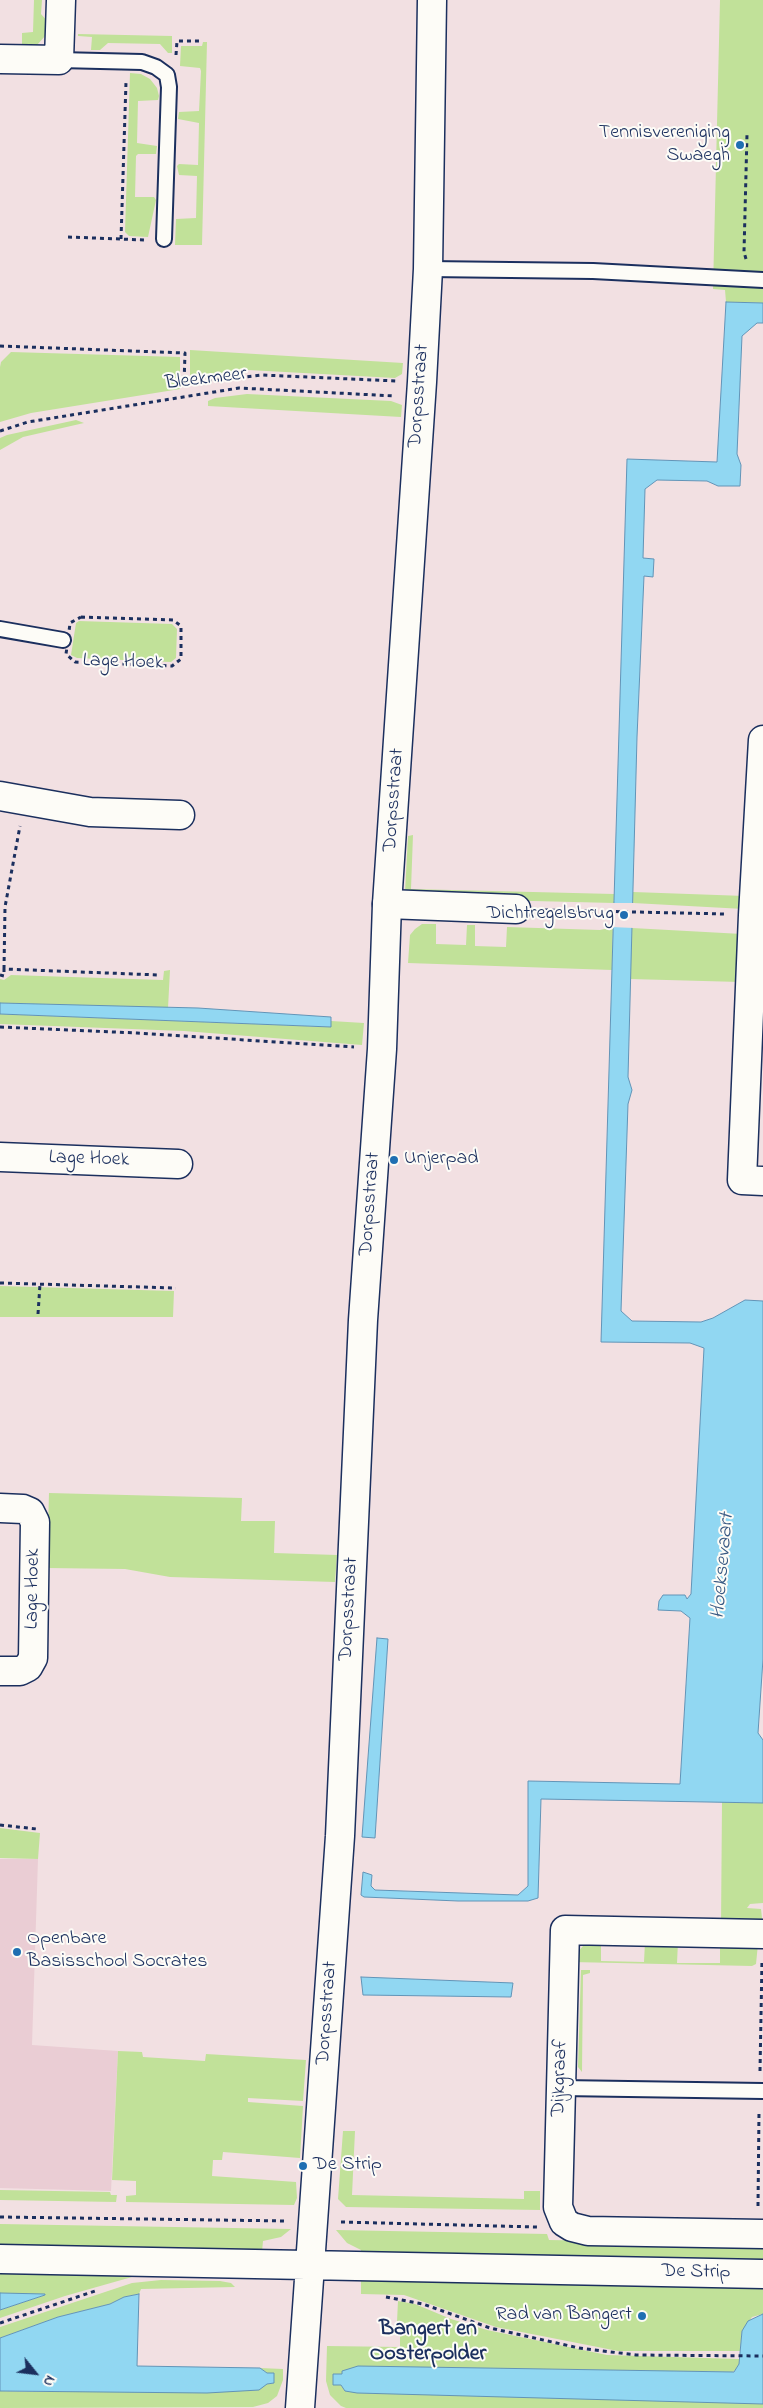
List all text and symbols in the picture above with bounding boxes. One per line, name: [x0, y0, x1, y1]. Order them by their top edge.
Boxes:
place label: Tennisvereniging Swaegh: [599, 122, 730, 169]
marker: Tennisvereniging Swaegh: [734, 139, 746, 151]
street label: Dorpsstraat: [404, 343, 436, 449]
street label: Bleekmeer: [164, 363, 248, 397]
street label: Lage Hoek: [82, 650, 164, 676]
street label: Dorpsstraat: [379, 747, 411, 853]
place label: Dichtregelsbrug: [487, 903, 614, 927]
marker: Dichtregelsbrug: [618, 909, 630, 921]
street label: Lage Hoek: [48, 1147, 130, 1173]
place label: Unjerpad: [404, 1148, 479, 1172]
street label: Dorpsstraat: [355, 1151, 387, 1257]
marker: Unjerpad: [388, 1154, 400, 1166]
water label: Hoeksevaart: [707, 1512, 741, 1620]
street label: Lage Hoek: [21, 1548, 47, 1630]
street label: Dorpsstraat: [335, 1557, 365, 1661]
place label: Openbare Basisschool Socrates: [27, 1928, 207, 1975]
marker: Openbare Basisschool Socrates: [11, 1946, 23, 1958]
street label: Dorpsstraat: [312, 1960, 344, 2066]
street label: Dijkgraaf: [548, 2039, 574, 2117]
place label: De Strip: [313, 2154, 382, 2178]
marker: De Strip: [297, 2160, 309, 2172]
street label: De Strip: [661, 2260, 731, 2286]
place label: Rad van Bangert: [496, 2304, 632, 2328]
marker: Rad van Bangert: [636, 2310, 648, 2322]
district label: Bangert en Oosterpolder: [370, 2317, 486, 2368]
north arrow: [10, 2348, 60, 2398]
text: N: [37, 2371, 60, 2390]

